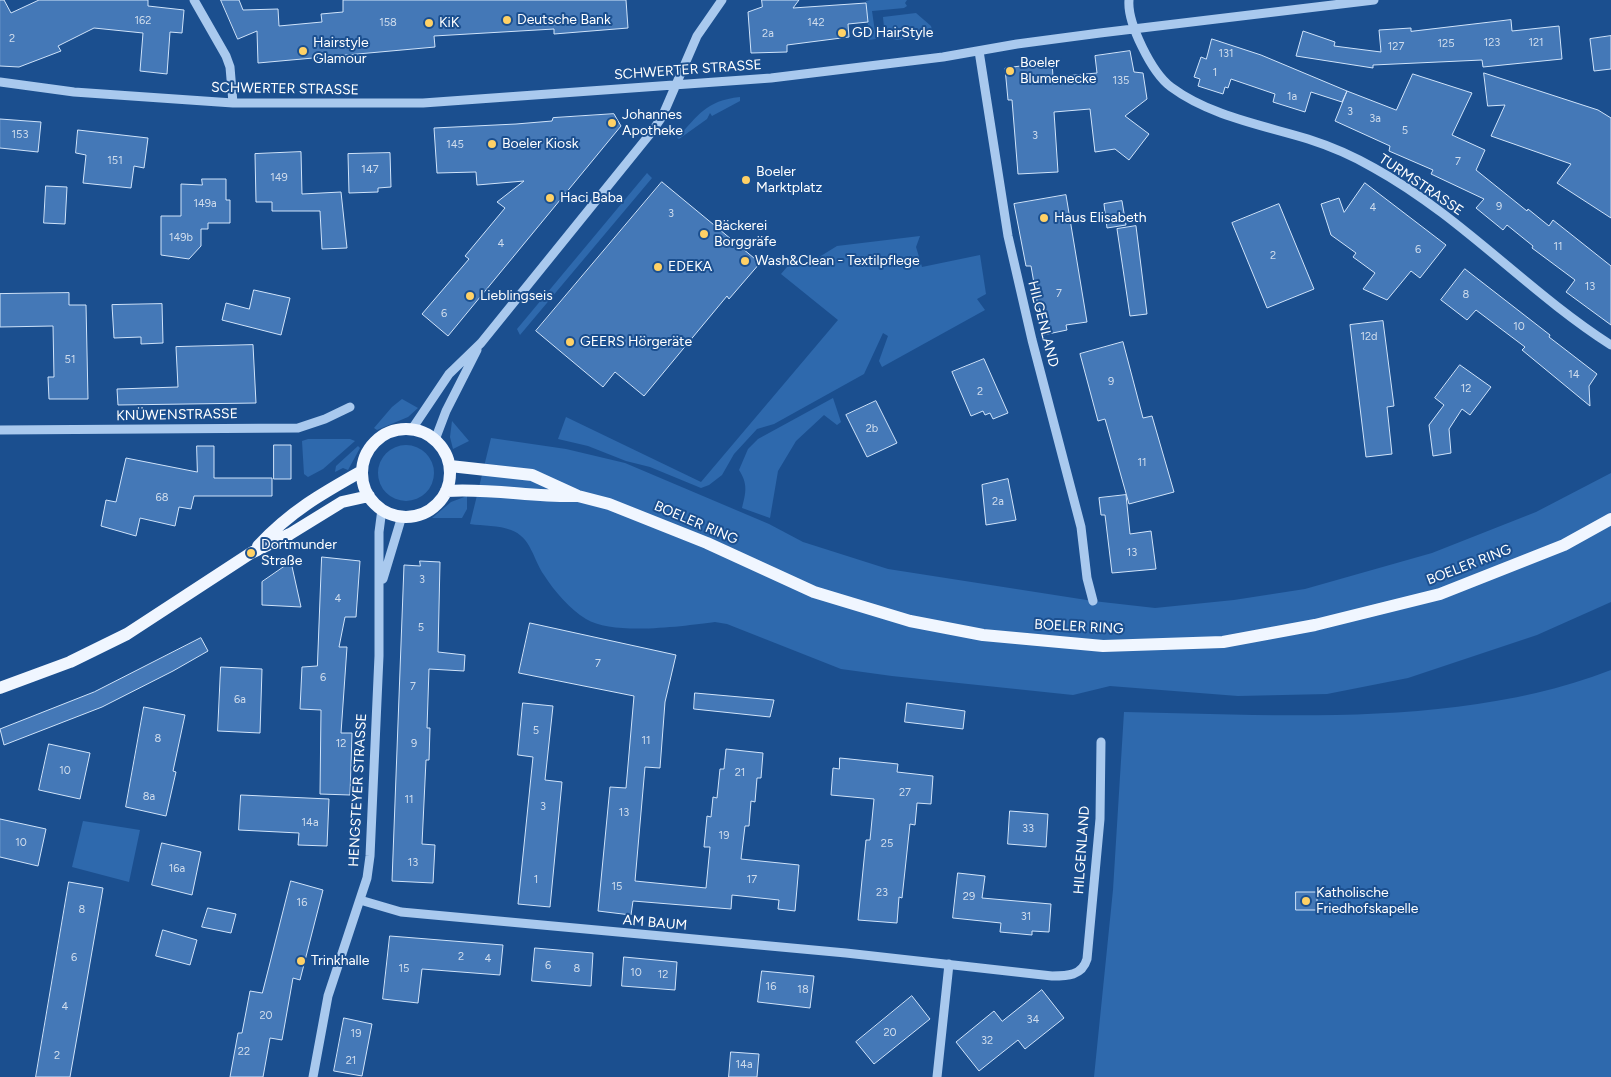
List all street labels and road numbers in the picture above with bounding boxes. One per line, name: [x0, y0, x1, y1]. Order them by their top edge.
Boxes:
street label: SCHWERTER STRASSE: [614, 56, 762, 84]
street label: SCHWERTER STRASSE: [211, 79, 359, 99]
street label: TURMSTRASSE: [1376, 151, 1466, 219]
street label: HILGENLAND: [1024, 279, 1062, 369]
street label: KNÜWENSTRASSE: [116, 406, 238, 424]
street label: BOELER RING: [652, 498, 740, 548]
street label: BOELER RING: [1424, 541, 1514, 589]
street label: BOELER RING: [1034, 616, 1124, 638]
street label: HENGSTEYER STRASSE: [346, 713, 370, 867]
street label: HILGENLAND: [1071, 805, 1093, 895]
street label: AM BAUM: [622, 912, 688, 934]

